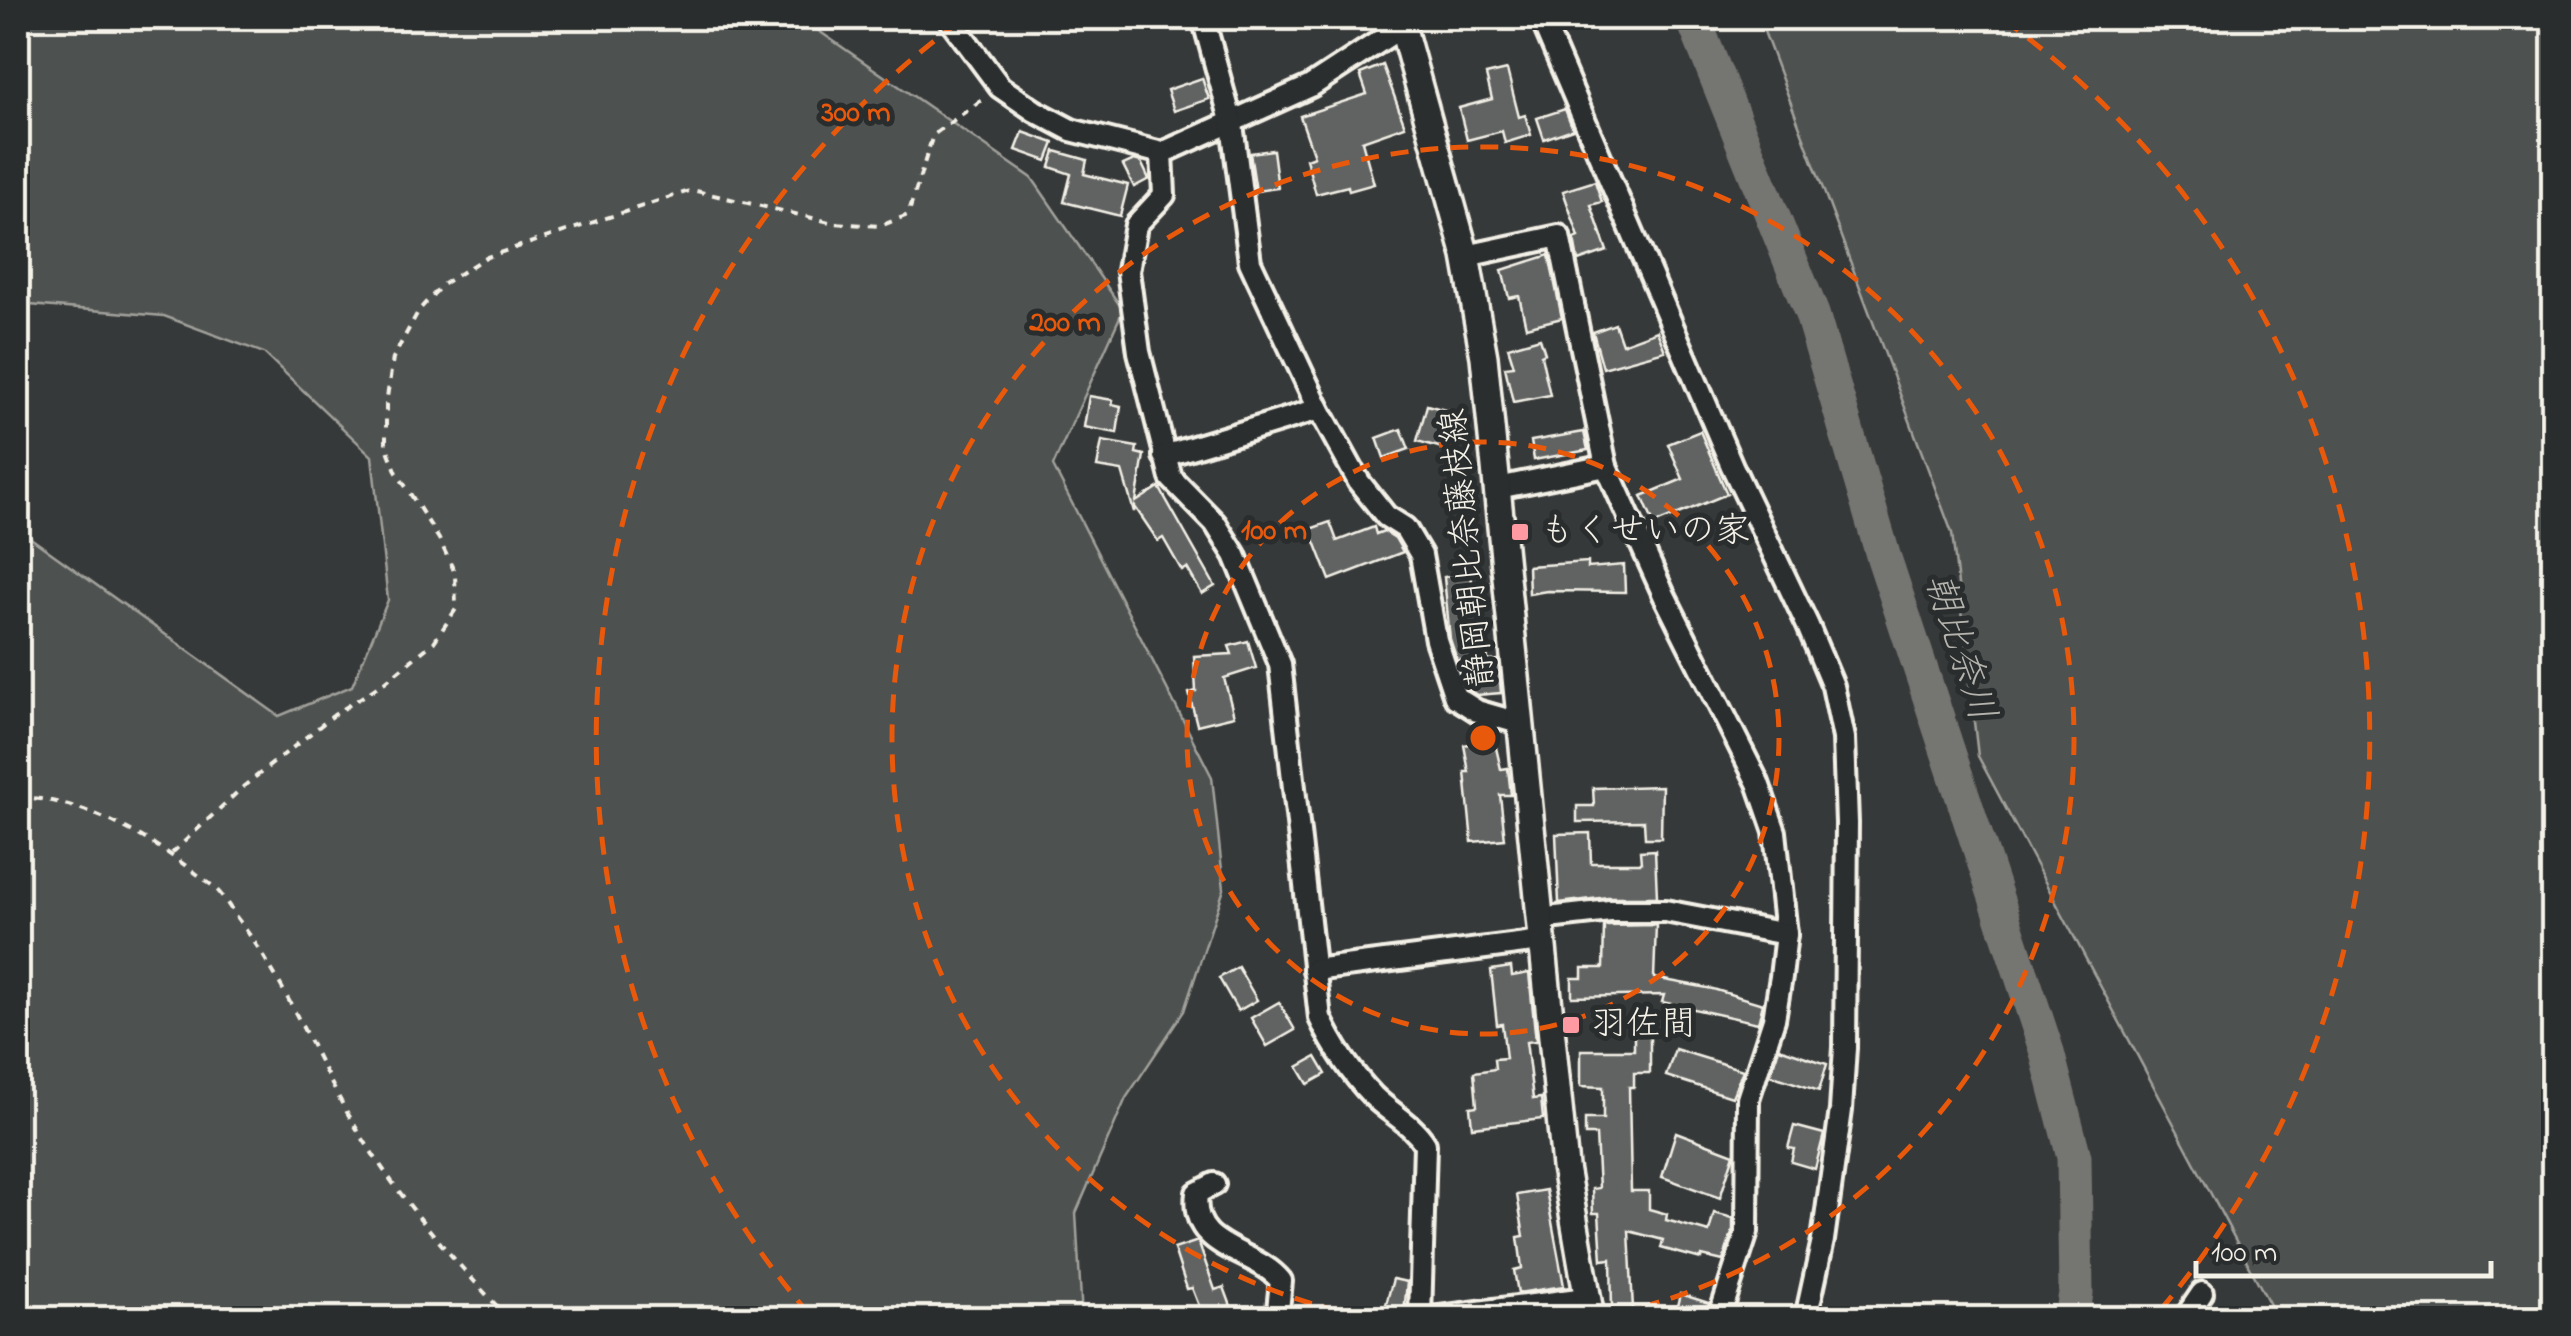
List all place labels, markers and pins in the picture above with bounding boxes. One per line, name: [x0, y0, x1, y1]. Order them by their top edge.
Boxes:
place label: もくせいの家: [1540, 507, 1750, 558]
marker: もくせいの家: [1509, 521, 1531, 543]
centre of rings: [1465, 720, 1501, 756]
place label: 羽佐間: [1591, 1000, 1696, 1051]
marker: 羽佐間: [1560, 1014, 1582, 1036]

